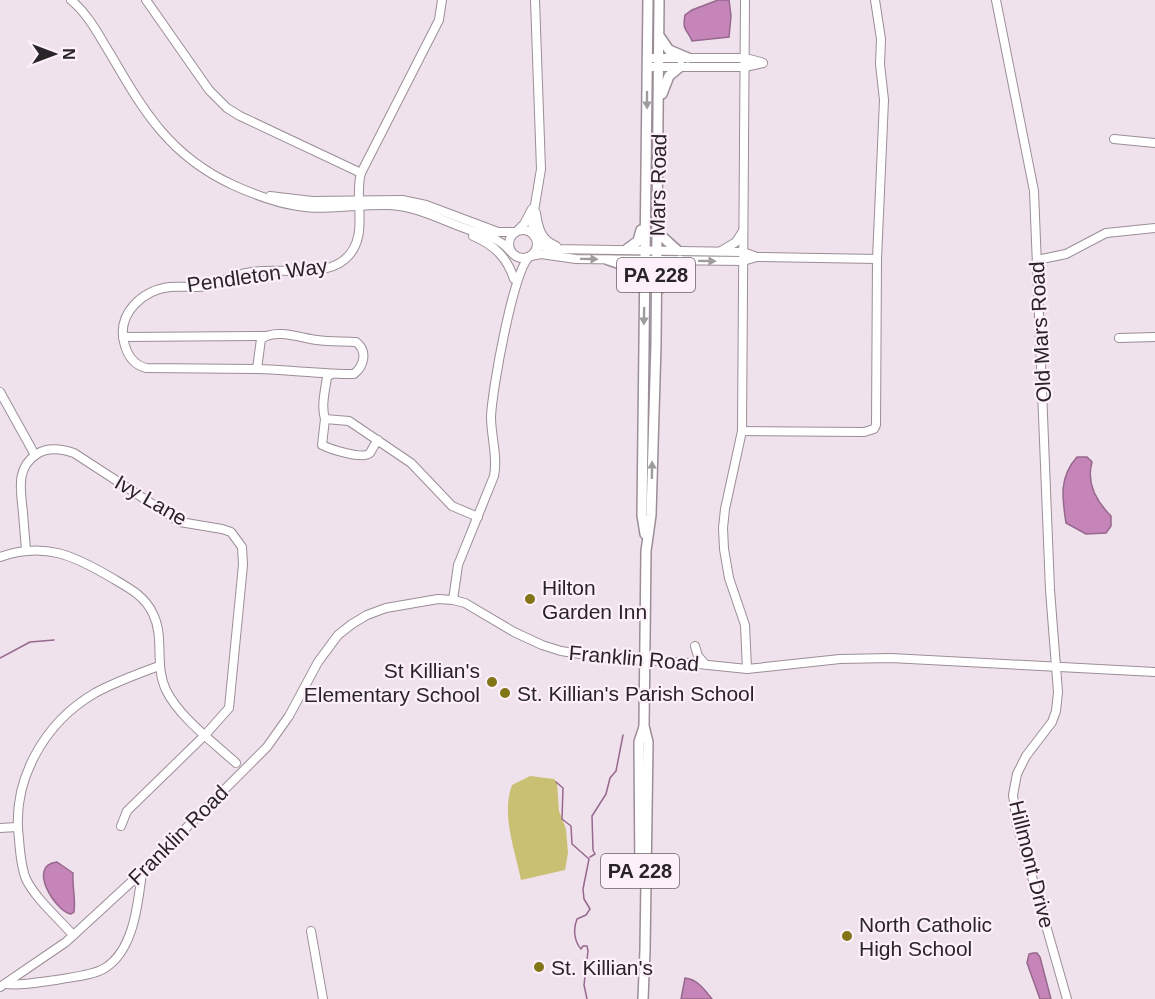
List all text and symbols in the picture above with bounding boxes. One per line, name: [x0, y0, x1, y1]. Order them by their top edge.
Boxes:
north arrow: [24, 24, 84, 84]
text: N: [60, 48, 77, 60]
one-way arrow: [642, 91, 652, 110]
street label: Mars Road: [646, 133, 670, 237]
street label: Pendleton Way: [185, 254, 329, 296]
one-way arrow: [579, 255, 598, 264]
one-way arrow: [698, 256, 717, 266]
road number: PA 228: [617, 258, 695, 292]
street label: Old Mars Road: [1025, 261, 1055, 403]
one-way arrow: [639, 307, 649, 326]
one-way arrow: [647, 460, 657, 479]
street label: Ivy Lane: [111, 470, 191, 530]
place label: Hilton Garden Inn: [542, 576, 647, 623]
marker: Hilton Garden Inn: [523, 592, 537, 606]
street label: Franklin Road: [568, 641, 700, 675]
place label: St Killian's Elementary School: [304, 659, 480, 706]
marker: St Killian's Elementary School: [485, 675, 499, 689]
place label: St. Killian's Parish School: [517, 682, 754, 705]
marker: St. Killian's Parish School: [498, 686, 512, 700]
street label: Franklin Road: [124, 781, 232, 889]
street label: Hillmont Drive: [1005, 798, 1059, 930]
road number: PA 228: [601, 854, 679, 888]
place label: North Catholic High School: [859, 913, 992, 960]
marker: North Catholic High School: [840, 929, 854, 943]
place label: St. Killian's: [551, 956, 653, 979]
marker: St. Killian's: [532, 960, 546, 974]

